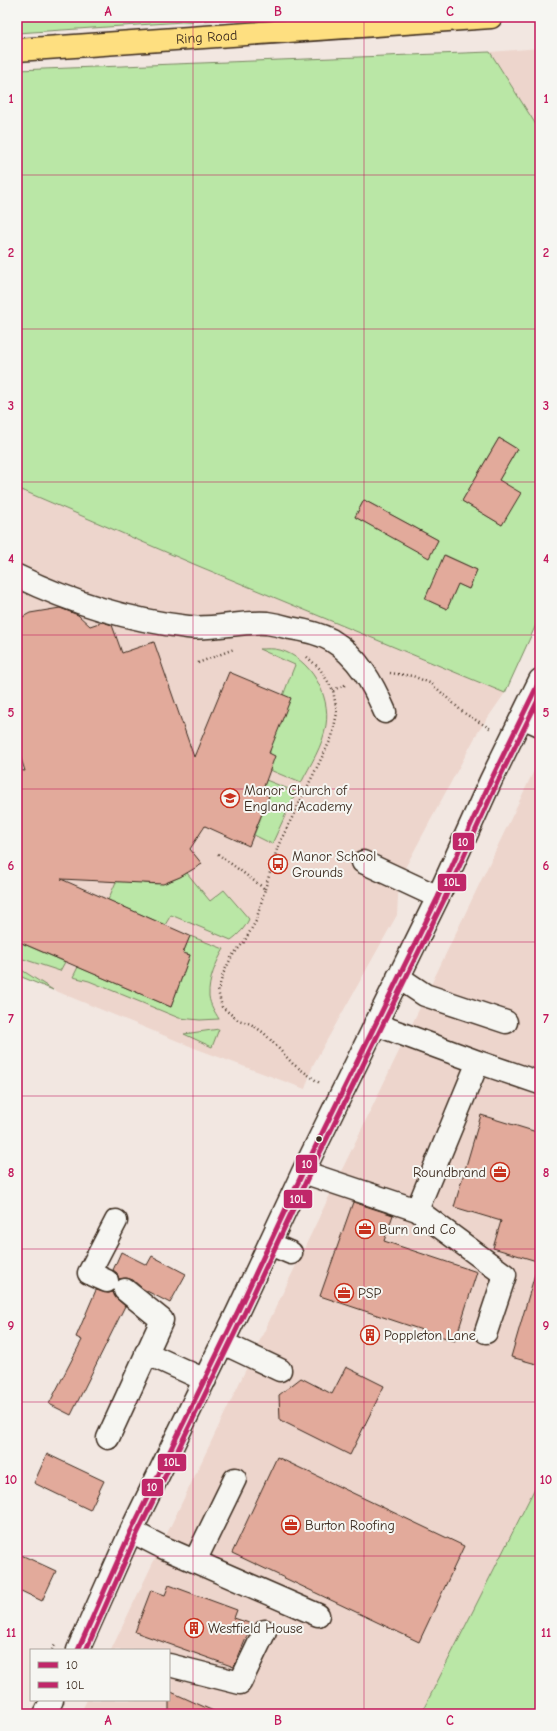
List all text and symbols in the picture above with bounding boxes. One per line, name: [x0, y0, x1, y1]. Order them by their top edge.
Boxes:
text: A: [104, 4, 112, 19]
text: B: [274, 4, 282, 19]
text: C: [446, 4, 454, 19]
street label: Ring Road: [175, 27, 238, 48]
text: 1: [8, 91, 14, 106]
text: 1: [543, 91, 549, 106]
text: 2: [8, 245, 14, 260]
text: 2: [543, 245, 549, 260]
text: 3: [8, 398, 14, 413]
text: 3: [543, 398, 549, 413]
text: 4: [8, 551, 14, 566]
text: 4: [543, 551, 549, 566]
text: 5: [8, 705, 15, 720]
text: 5: [543, 705, 550, 720]
place label: Manor Church of England Academy: [244, 782, 353, 815]
school or university icon: Manor Church of England Academy: [219, 787, 241, 809]
line badge: 10: [452, 832, 475, 851]
text: 10: [458, 836, 468, 849]
place label: Manor School Grounds: [292, 848, 376, 881]
bus stop icon: Manor School Grounds: [267, 853, 289, 875]
text: 6: [8, 858, 15, 873]
text: 6: [543, 858, 550, 873]
line badge: 10L: [437, 873, 467, 892]
text: 10L: [444, 876, 460, 889]
text: 7: [8, 1011, 14, 1026]
text: 7: [543, 1011, 549, 1026]
unlabelled marker: [314, 1134, 324, 1144]
line badge: 10: [295, 1154, 318, 1174]
text: 10: [302, 1158, 312, 1171]
office icon: Roundbrand: [489, 1161, 511, 1183]
place label: Roundbrand: [413, 1164, 486, 1181]
text: 8: [8, 1165, 14, 1180]
text: 8: [543, 1165, 549, 1180]
line badge: 10L: [283, 1189, 313, 1209]
text: 10L: [290, 1193, 306, 1206]
office icon: Burn and Co: [354, 1218, 376, 1240]
place label: Burn and Co: [379, 1221, 456, 1238]
office icon: PSP: [333, 1282, 355, 1304]
place label: PSP: [358, 1285, 382, 1302]
text: 9: [8, 1318, 15, 1333]
text: 9: [543, 1318, 550, 1333]
building icon: Poppleton Lane: [359, 1324, 381, 1346]
place label: Poppleton Lane: [384, 1327, 476, 1344]
line badge: 10L: [157, 1453, 187, 1472]
text: 10L: [164, 1456, 180, 1469]
text: 10: [5, 1472, 17, 1487]
text: 10: [540, 1472, 552, 1487]
line badge: 10: [141, 1478, 164, 1497]
text: 10: [147, 1481, 157, 1494]
office icon: Burton Roofing: [280, 1514, 302, 1536]
place label: Burton Roofing: [305, 1517, 395, 1534]
building icon: Westfield House: [183, 1617, 205, 1639]
place label: Westfield House: [208, 1620, 303, 1637]
text: 11: [6, 1625, 16, 1640]
text: 11: [541, 1625, 551, 1640]
legend: [30, 1649, 170, 1701]
text: 10: [66, 1658, 78, 1672]
text: 10L: [66, 1678, 84, 1692]
text: A: [104, 1713, 112, 1728]
text: B: [274, 1713, 282, 1728]
text: C: [446, 1713, 454, 1728]

